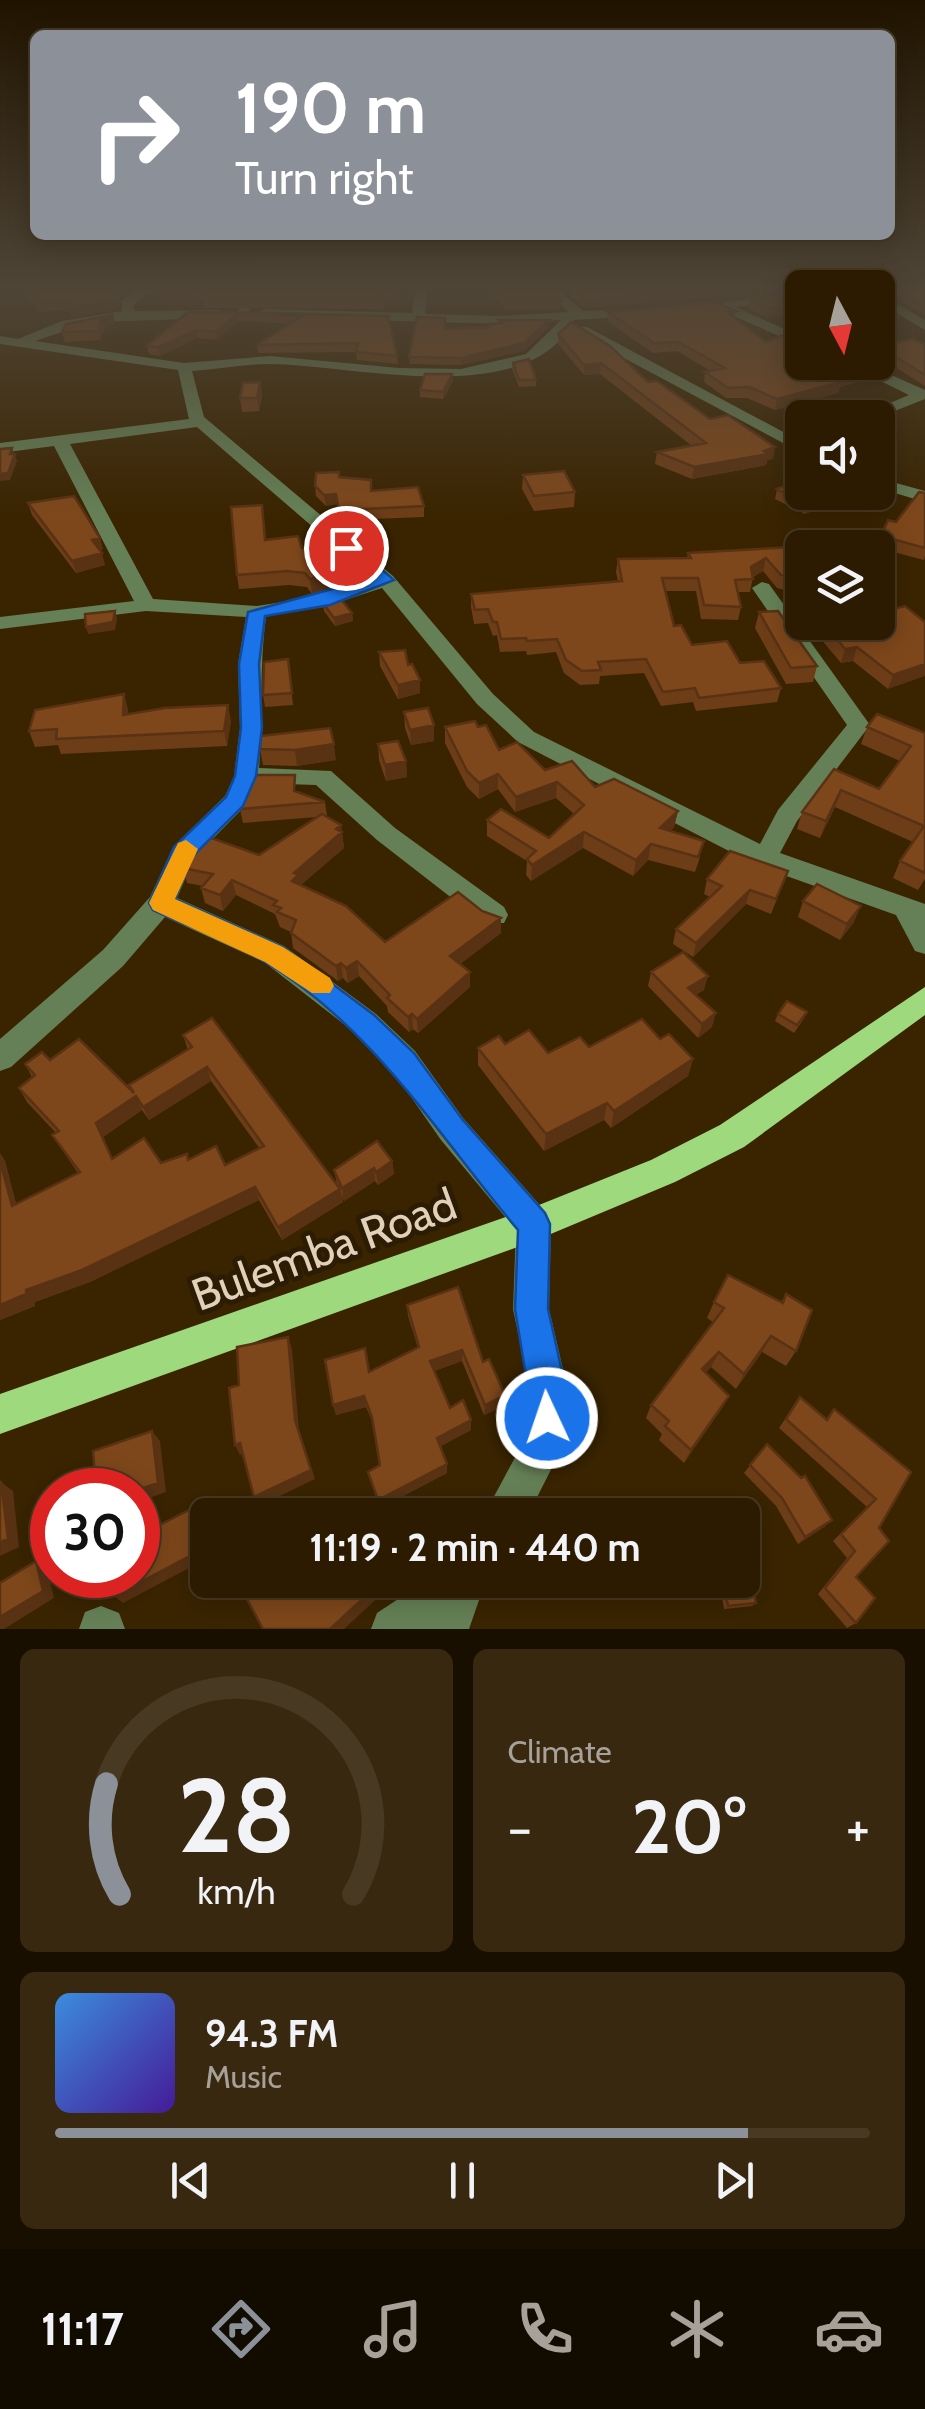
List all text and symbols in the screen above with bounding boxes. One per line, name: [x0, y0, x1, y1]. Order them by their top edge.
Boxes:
text: 190 m: [235, 65, 426, 151]
icon: right: [70, 70, 200, 200]
text: Turn right: [235, 151, 414, 205]
north arrow: [785, 270, 895, 380]
map controls: [785, 270, 895, 640]
button: sound: [785, 400, 895, 510]
pin: [304, 506, 389, 591]
icon: arrive: [319, 521, 374, 576]
button: layers: [785, 530, 895, 640]
street label: Bulemba Road: [184, 1176, 464, 1322]
position arrow: [495, 1366, 599, 1470]
speed limit sign: 30: [30, 1468, 160, 1598]
text: 11:19 · 2 min · 440 m: [309, 1524, 641, 1571]
text: Climate: [508, 1732, 612, 1771]
text: 28: [177, 1752, 295, 1878]
text: 20°: [632, 1781, 746, 1872]
text: −: [508, 1794, 532, 1861]
text: +: [846, 1794, 870, 1861]
text: km/h: [197, 1870, 275, 1913]
text: 94.3 FM: [205, 2010, 338, 2057]
text: Music: [205, 2057, 282, 2096]
icon: previous: [163, 2153, 218, 2208]
icon: pause: [435, 2153, 490, 2208]
icon: next: [707, 2153, 762, 2208]
icon: directions: [206, 2294, 276, 2364]
icon: music: [358, 2294, 428, 2364]
icon: phone: [510, 2294, 580, 2364]
icon: climate: [662, 2294, 732, 2364]
icon: car: [814, 2294, 884, 2364]
text: 11:17: [41, 2302, 124, 2356]

